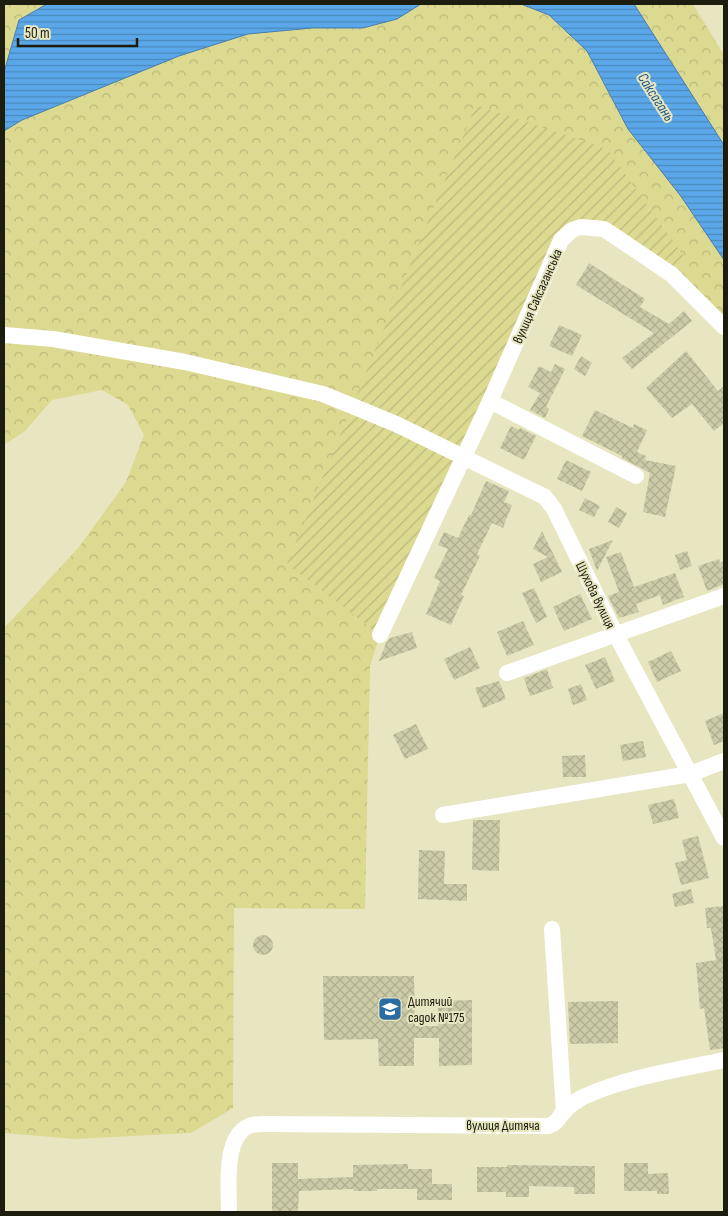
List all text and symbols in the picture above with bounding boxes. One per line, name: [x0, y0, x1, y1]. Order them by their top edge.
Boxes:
scale bar: [18, 15, 136, 47]
text: 50 m: [25, 24, 50, 43]
water label: Саксагань: [633, 69, 678, 125]
street label: вулиця Саксаганська: [509, 246, 566, 346]
street label: Шухова вулиця: [572, 559, 619, 632]
place label: Дитячий садок №175: [408, 993, 465, 1026]
school or university icon: Дитячий садок №175: [377, 996, 403, 1022]
street label: вулиця Дитяча: [466, 1117, 540, 1134]

